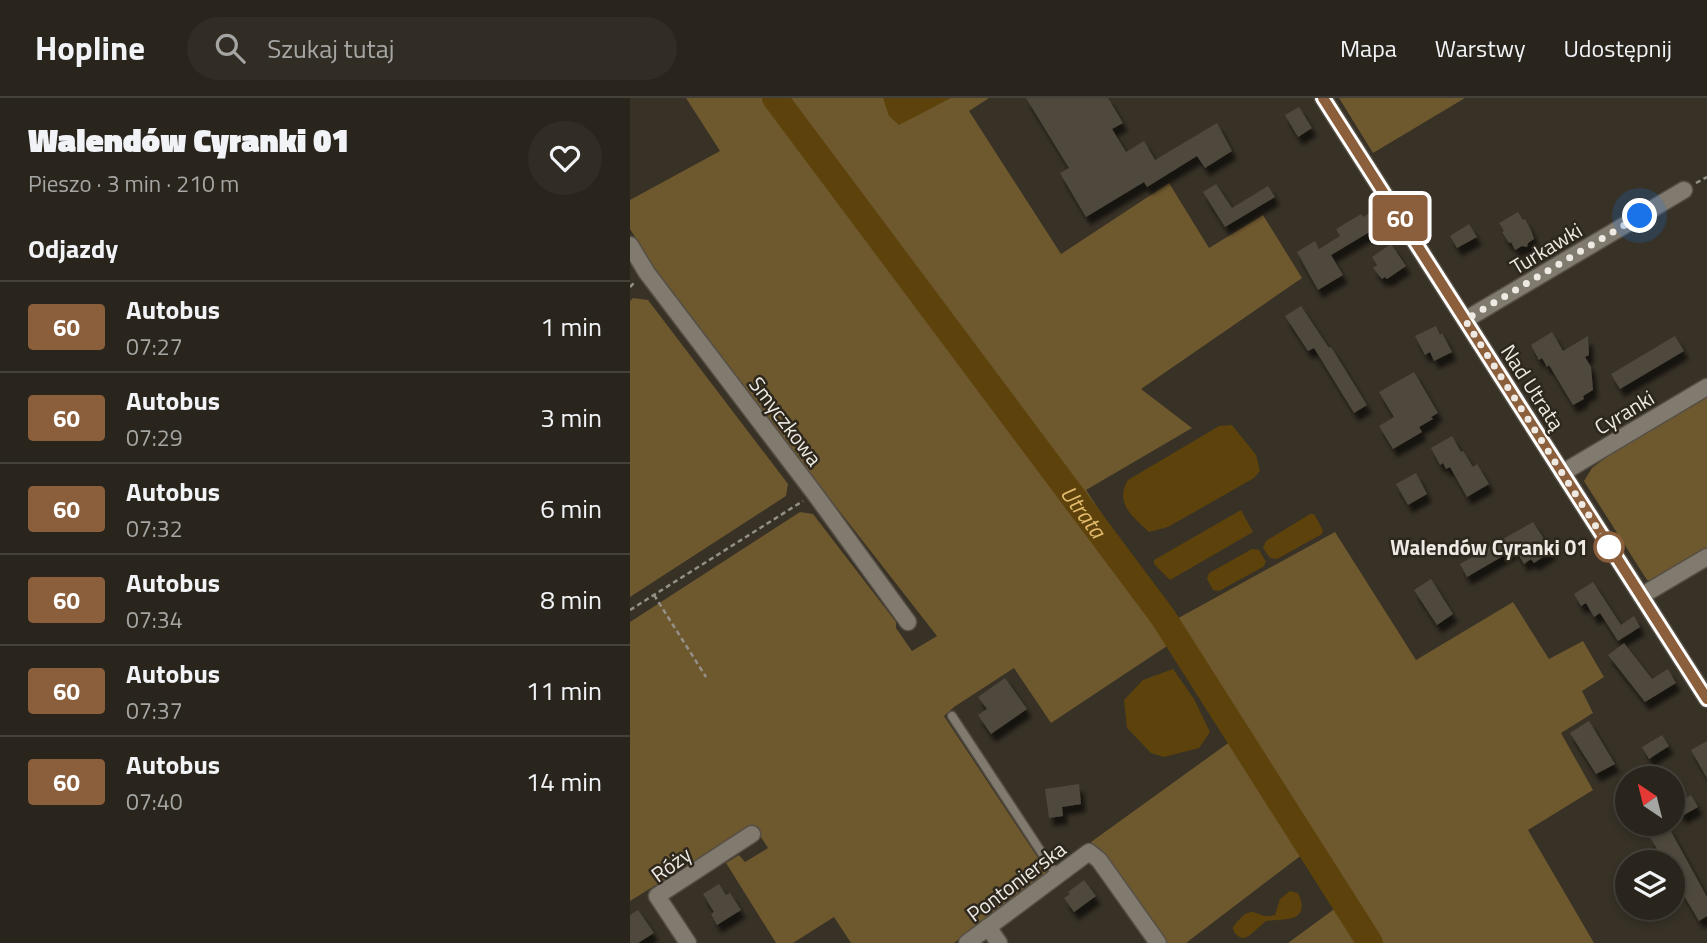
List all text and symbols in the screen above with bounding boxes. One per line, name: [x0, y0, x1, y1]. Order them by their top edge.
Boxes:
search box: [187, 17, 677, 80]
text: Hopline: [35, 23, 145, 73]
icon: search: [211, 29, 249, 67]
text: Szukaj tutaj: [267, 29, 394, 68]
text: Mapa: [1340, 30, 1397, 66]
text: Warstwy: [1435, 30, 1526, 66]
text: Udostępnij: [1564, 30, 1672, 66]
text: Walendów Cyranki 01: [28, 115, 350, 165]
button: heart: [528, 121, 602, 195]
text: Pieszo · 3 min · 210 m: [28, 166, 239, 201]
line badge: 60: [1368, 195, 1432, 241]
your location: [1622, 198, 1657, 233]
text: 60: [1387, 200, 1413, 236]
street label: Turkawki: [1504, 214, 1588, 282]
text: Odjazdy: [28, 229, 118, 268]
text: Autobus: [126, 290, 220, 329]
text: 1 min: [540, 307, 602, 346]
text: 60: [53, 309, 80, 345]
text: 07:27: [126, 329, 183, 364]
street label: Nad Utratą: [1493, 338, 1573, 437]
street label: Smyczkowa: [742, 370, 831, 473]
text: Autobus: [126, 381, 220, 420]
street label: Cyranki: [1588, 382, 1660, 442]
text: 3 min: [540, 398, 602, 437]
text: 60: [53, 400, 80, 436]
text: 07:29: [126, 420, 183, 455]
text: Autobus: [126, 472, 220, 511]
water label: Utrata: [1052, 477, 1116, 546]
text: 6 min: [540, 489, 602, 528]
text: 60: [53, 491, 80, 527]
text: 07:32: [126, 511, 183, 546]
place label: Walendów Cyranki 01: [1390, 531, 1588, 563]
marker: Walendów Cyranki 01: [1594, 532, 1624, 562]
text: Autobus: [126, 563, 220, 602]
text: 8 min: [540, 580, 602, 619]
text: 60: [53, 582, 80, 618]
text: 07:34: [126, 602, 183, 637]
text: Autobus: [126, 654, 220, 693]
text: 11 min: [526, 671, 602, 710]
text: 60: [53, 673, 80, 709]
text: 07:37: [126, 693, 183, 728]
text: Autobus: [126, 745, 220, 784]
text: 14 min: [526, 762, 602, 801]
text: 60: [53, 764, 80, 800]
north arrow: [1615, 766, 1685, 836]
map controls: [1615, 766, 1685, 920]
text: 07:40: [126, 784, 183, 819]
street label: Pontonierska: [960, 833, 1073, 929]
street label: Róży: [644, 838, 698, 890]
button: layers: [1615, 850, 1685, 920]

